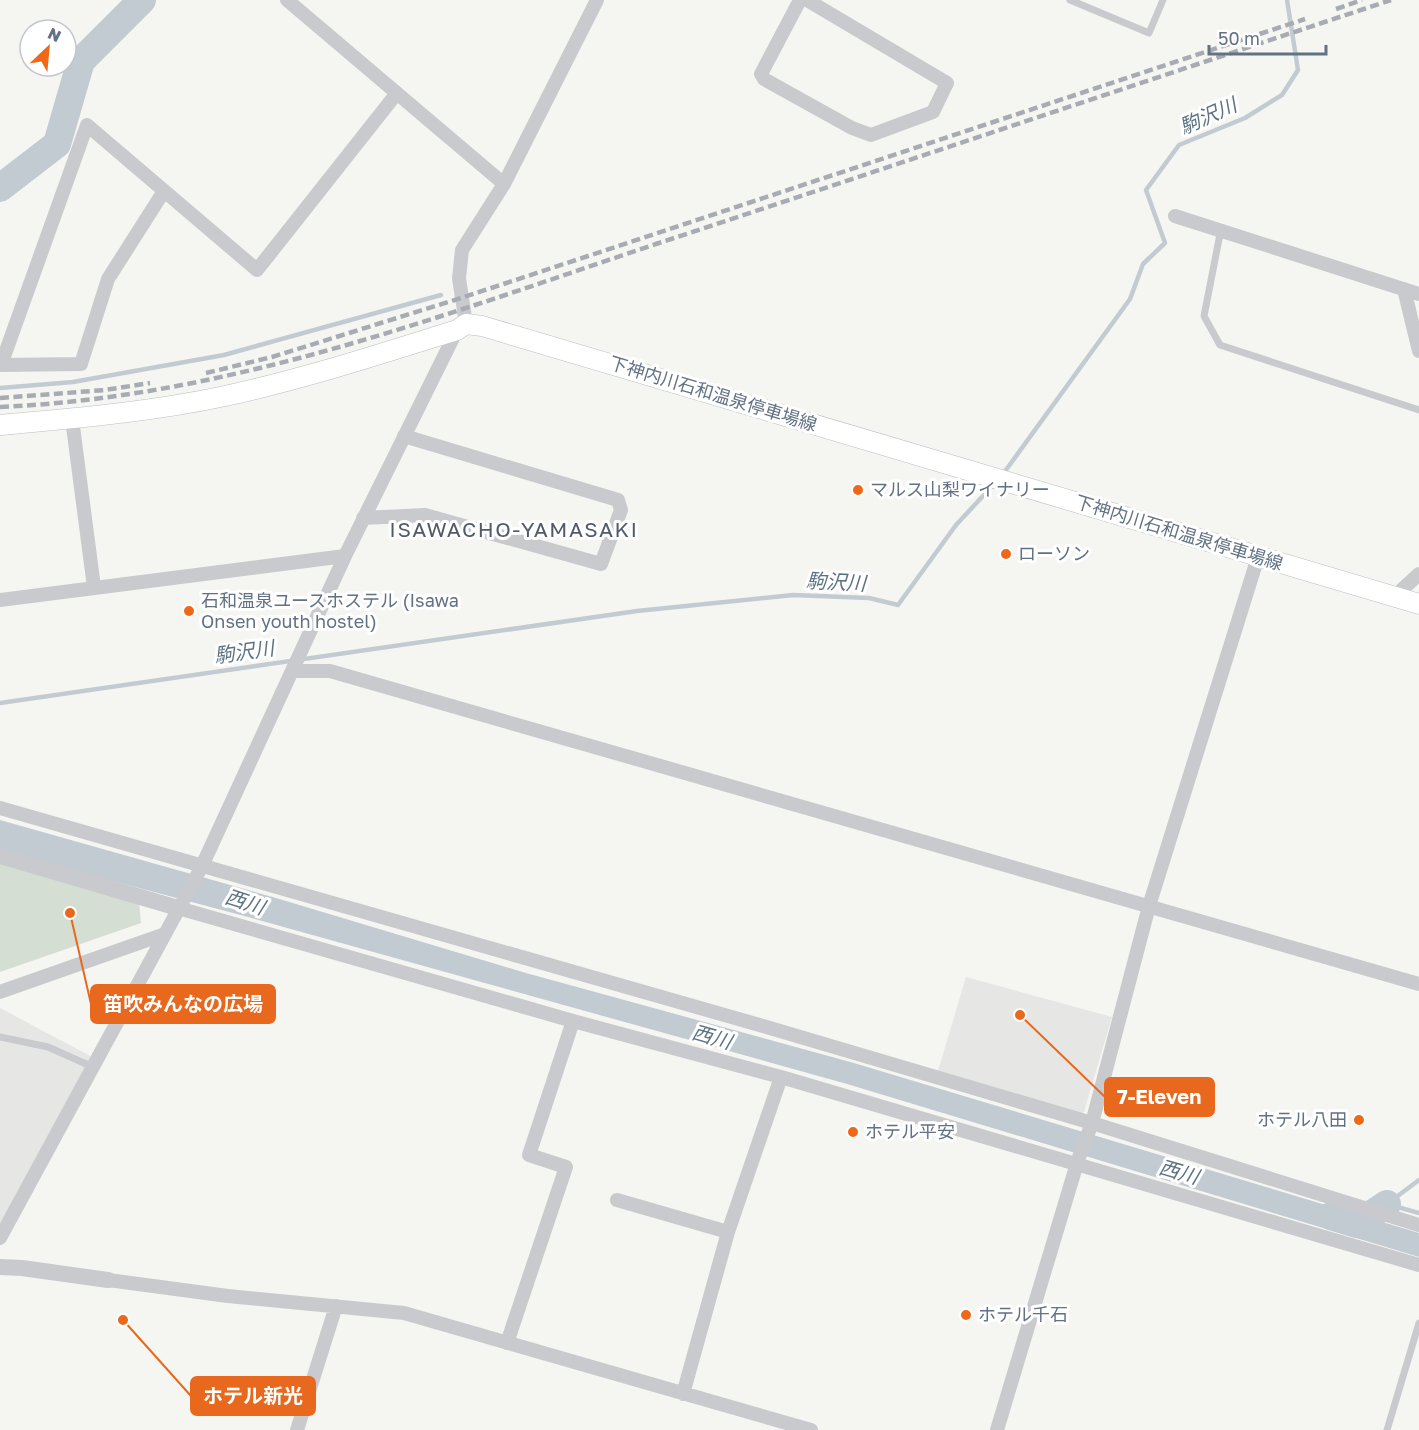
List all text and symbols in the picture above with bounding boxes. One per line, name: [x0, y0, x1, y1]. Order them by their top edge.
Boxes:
north arrow: [18, 18, 78, 78]
scale bar: [1209, 18, 1326, 56]
text: N: [45, 23, 64, 46]
text: 50 m: [1218, 27, 1260, 49]
water label: 駒沢川: [1175, 91, 1242, 138]
street label: 下神内川石和温泉停車場線: [607, 351, 820, 435]
place label: マルス山梨ワイナリー: [870, 478, 1050, 500]
marker: マルス山梨ワイナリー: [851, 483, 865, 497]
street label: 下神内川石和温泉停車場線: [1073, 490, 1286, 574]
district label: ISAWACHO-YAMASAKI: [389, 516, 639, 542]
place label: ローソン: [1018, 542, 1090, 564]
marker: ローソン: [999, 547, 1013, 561]
water label: 駒沢川: [805, 567, 869, 595]
place label: 石和温泉ユースホステル (Isawa Onsen youth hostel): [201, 589, 459, 632]
marker: 石和温泉ユースホステル (Isawa Onsen youth hostel): [182, 604, 196, 618]
water label: 駒沢川: [212, 635, 277, 667]
water label: 西川: [223, 883, 270, 919]
callout: 笛吹みんなの広場: [91, 985, 275, 1023]
text: 笛吹みんなの広場: [103, 991, 263, 1015]
water label: 西川: [690, 1019, 737, 1054]
callout: 7-Eleven: [1105, 1078, 1214, 1116]
text: 7-Eleven: [1117, 1084, 1201, 1108]
place label: ホテル八田: [1257, 1108, 1347, 1130]
marker: ホテル八田: [1352, 1113, 1366, 1127]
place label: ホテル平安: [865, 1120, 955, 1142]
marker: ホテル平安: [846, 1125, 860, 1139]
water label: 西川: [1157, 1154, 1204, 1189]
place label: ホテル千石: [978, 1303, 1068, 1325]
marker: ホテル千石: [959, 1308, 973, 1322]
callout: ホテル新光: [191, 1377, 315, 1415]
text: ホテル新光: [203, 1383, 303, 1407]

